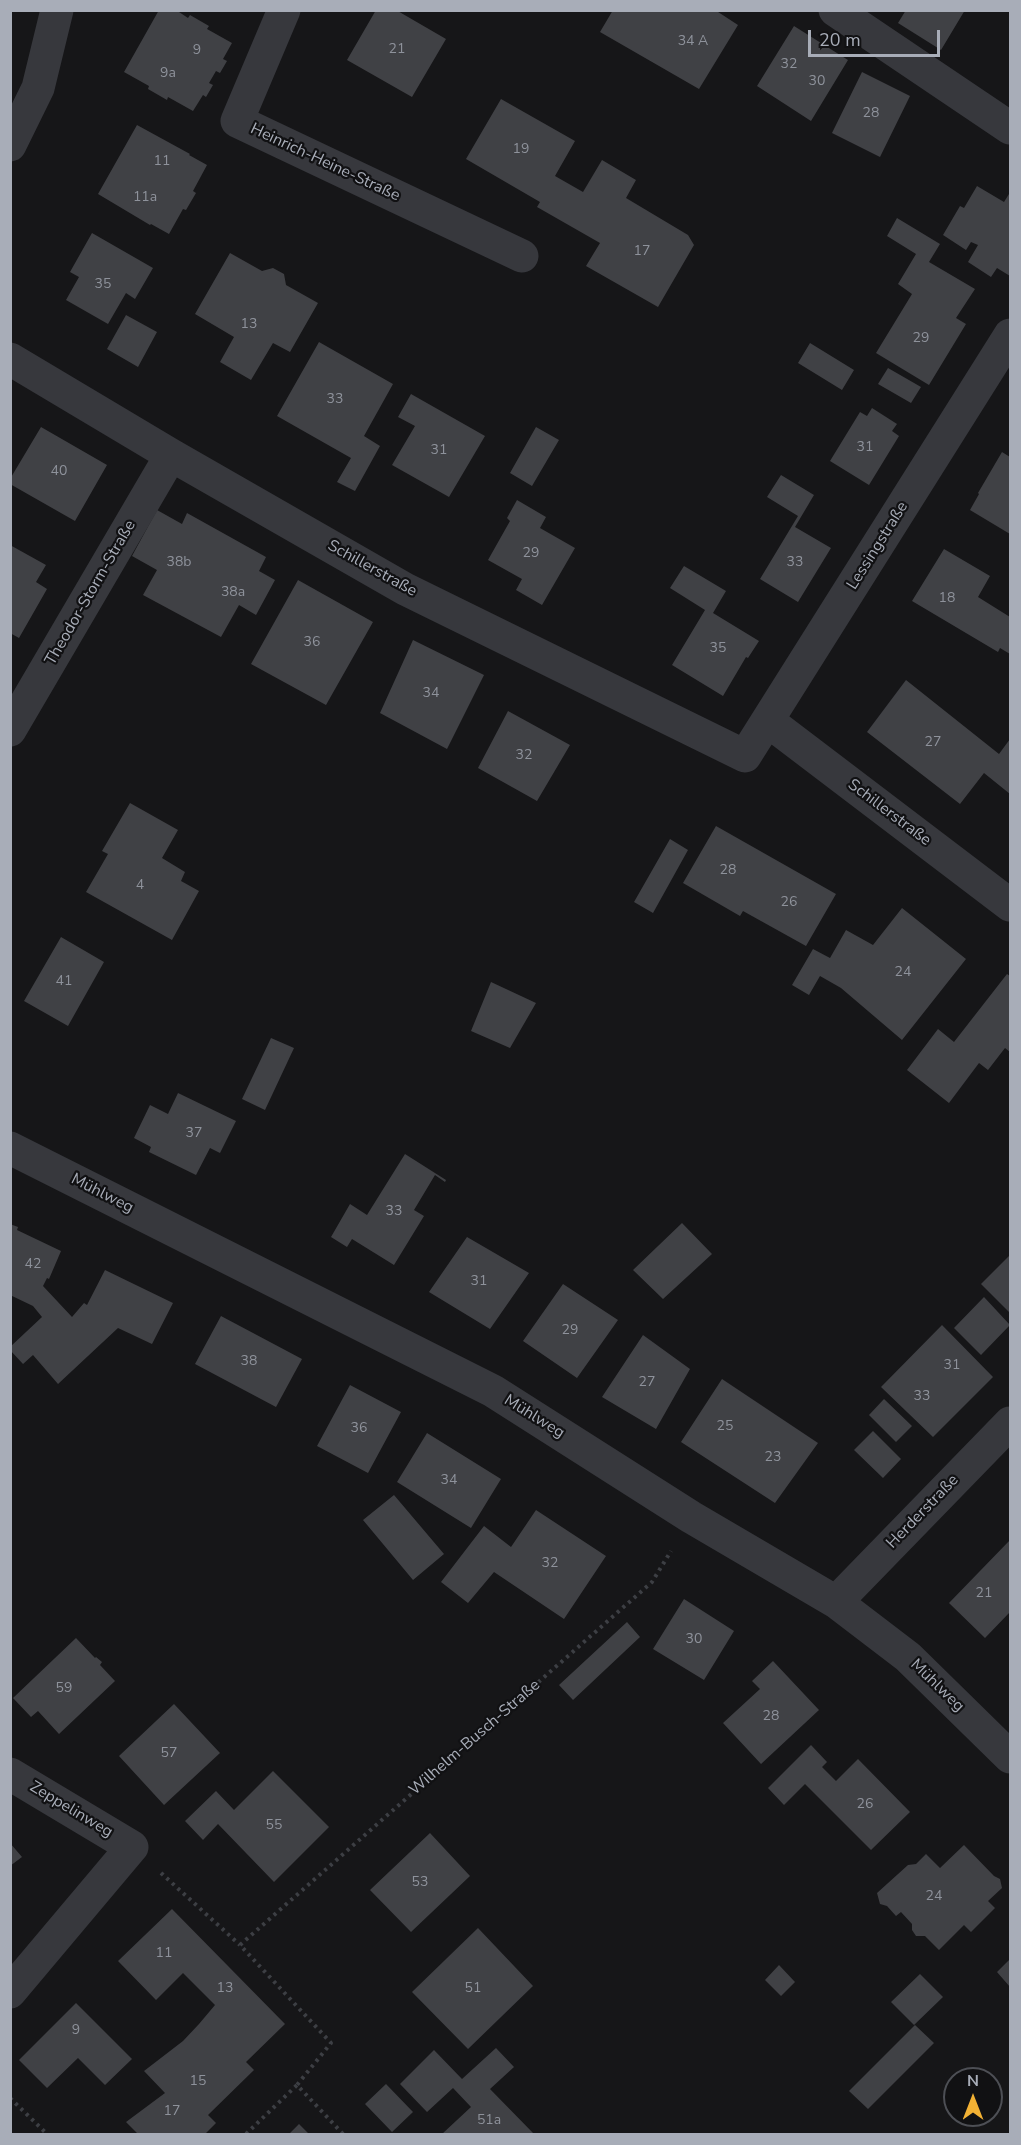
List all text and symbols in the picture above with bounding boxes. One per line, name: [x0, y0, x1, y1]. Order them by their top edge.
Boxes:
scale bar: [811, 18, 943, 56]
text: 20 m: [819, 28, 861, 52]
house number: 34 A: [678, 34, 708, 50]
house number: 21: [389, 42, 405, 58]
house number: 9: [193, 43, 201, 59]
house number: 32: [781, 57, 797, 73]
house number: 9a: [160, 66, 176, 82]
house number: 30: [809, 74, 825, 90]
house number: 28: [863, 106, 879, 122]
street label: Heinrich-Heine-Straße: [247, 120, 403, 206]
house number: 19: [513, 142, 529, 158]
house number: 11: [154, 154, 170, 170]
house number: 11a: [133, 190, 157, 206]
house number: 17: [634, 244, 650, 260]
house number: 35: [95, 277, 111, 293]
house number: 13: [241, 317, 257, 333]
house number: 29: [913, 331, 929, 347]
house number: 33: [327, 392, 343, 408]
house number: 31: [857, 440, 873, 456]
house number: 31: [431, 443, 447, 459]
house number: 40: [51, 464, 67, 480]
street label: Lessingstraße: [843, 498, 913, 594]
street label: Theodor-Storm-Straße: [42, 517, 140, 669]
street label: Schillerstraße: [324, 537, 420, 601]
house number: 29: [523, 546, 539, 562]
house number: 38b: [167, 555, 191, 571]
house number: 33: [787, 555, 803, 571]
house number: 38a: [221, 585, 245, 601]
house number: 18: [939, 591, 955, 607]
house number: 36: [304, 635, 320, 651]
house number: 35: [710, 641, 726, 657]
house number: 34: [423, 686, 439, 702]
house number: 27: [925, 735, 941, 751]
house number: 32: [516, 748, 532, 764]
street label: Schillerstraße: [844, 775, 934, 851]
house number: 28: [720, 863, 736, 879]
house number: 4: [136, 878, 144, 894]
house number: 26: [781, 895, 797, 911]
house number: 24: [895, 965, 911, 981]
house number: 41: [56, 974, 72, 990]
house number: 37: [186, 1126, 202, 1142]
street label: Mühlweg: [68, 1170, 136, 1218]
house number: 33: [386, 1204, 402, 1220]
house number: 42: [25, 1257, 41, 1273]
house number: 31: [471, 1274, 487, 1290]
house number: 29: [562, 1323, 578, 1339]
house number: 38: [241, 1354, 257, 1370]
house number: 31: [944, 1358, 960, 1374]
house number: 27: [639, 1375, 655, 1391]
house number: 33: [914, 1389, 930, 1405]
street label: Mühlweg: [500, 1391, 568, 1443]
house number: 25: [717, 1419, 733, 1435]
house number: 36: [351, 1421, 367, 1437]
house number: 23: [765, 1450, 781, 1466]
street label: Herderstraße: [883, 1471, 963, 1553]
house number: 34: [441, 1473, 457, 1489]
house number: 32: [542, 1556, 558, 1572]
house number: 21: [976, 1586, 992, 1602]
house number: 30: [686, 1632, 702, 1648]
street label: Mühlweg: [906, 1656, 968, 1716]
street label: Wilhelm-Busch-Straße: [406, 1676, 544, 1800]
house number: 59: [56, 1681, 72, 1697]
house number: 28: [763, 1709, 779, 1725]
house number: 57: [161, 1746, 177, 1762]
street label: Zeppelinweg: [26, 1778, 116, 1842]
house number: 26: [857, 1797, 873, 1813]
house number: 55: [266, 1818, 282, 1834]
house number: 53: [412, 1875, 428, 1891]
house number: 24: [926, 1889, 942, 1905]
house number: 11: [156, 1946, 172, 1962]
house number: 13: [217, 1981, 233, 1997]
house number: 51: [465, 1981, 481, 1997]
house number: 9: [72, 2023, 80, 2039]
north arrow: [943, 2067, 1003, 2127]
text: N: [967, 2070, 979, 2092]
house number: 15: [190, 2074, 206, 2090]
house number: 17: [164, 2104, 180, 2120]
house number: 51a: [477, 2113, 501, 2129]

